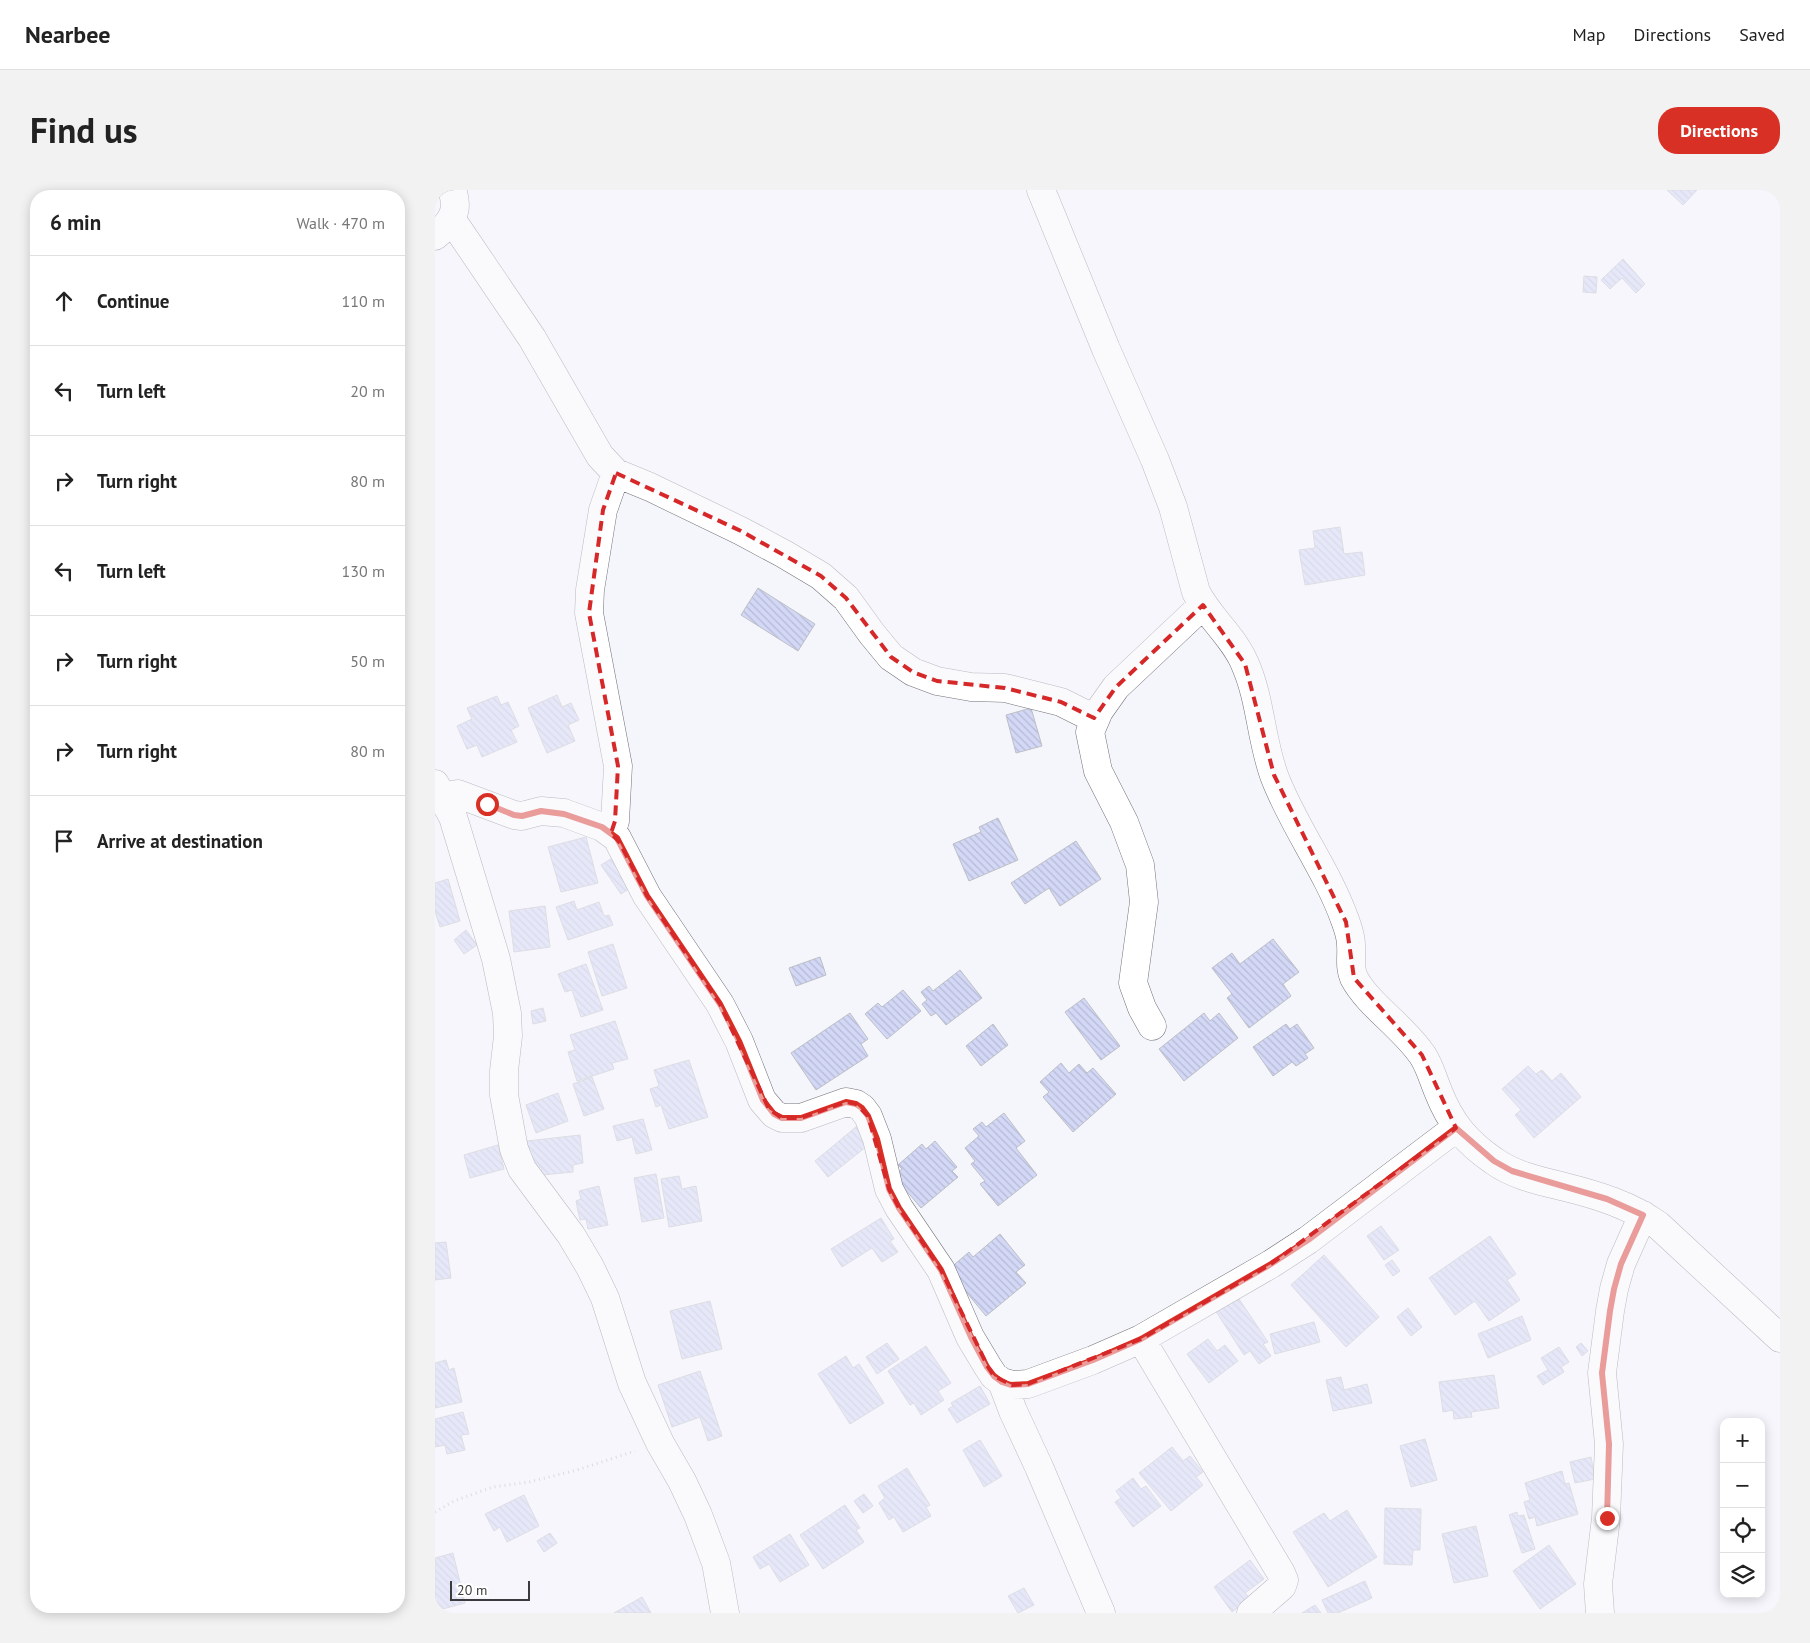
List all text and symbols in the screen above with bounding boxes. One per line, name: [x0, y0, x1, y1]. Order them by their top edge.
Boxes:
text: Nearbee: [25, 19, 110, 50]
text: Map: [1573, 23, 1605, 46]
text: Directions: [1633, 23, 1711, 46]
text: Saved: [1739, 23, 1785, 46]
text: Find us: [30, 107, 138, 153]
button: Directions: [1658, 107, 1780, 154]
text: 6 min: [50, 209, 101, 236]
text: Walk · 470 m: [296, 213, 385, 233]
icon: ahead: [50, 287, 78, 315]
text: Continue: [97, 289, 169, 313]
text: 110 m: [342, 291, 385, 311]
icon: left: [50, 377, 78, 405]
text: Turn left: [97, 379, 166, 403]
text: 20 m: [350, 381, 385, 401]
icon: right: [50, 467, 78, 495]
text: Turn right: [97, 469, 177, 493]
text: 80 m: [350, 471, 385, 491]
icon: left: [50, 557, 78, 585]
text: Turn left: [97, 559, 166, 583]
text: 130 m: [342, 561, 385, 581]
icon: right: [50, 647, 78, 675]
text: Turn right: [97, 649, 177, 673]
text: 50 m: [350, 651, 385, 671]
icon: right: [50, 737, 78, 765]
text: Turn right: [97, 739, 177, 763]
text: 80 m: [350, 741, 385, 761]
route start: [476, 793, 499, 816]
icon: arrive: [50, 827, 78, 855]
text: Arrive at destination: [97, 829, 263, 853]
map controls: [1720, 1418, 1765, 1598]
button: +: [1720, 1418, 1765, 1463]
button: −: [1720, 1463, 1765, 1508]
route end: [1596, 1507, 1619, 1530]
button: locate: [1720, 1508, 1765, 1553]
button: layers: [1720, 1553, 1765, 1598]
scale bar: [450, 1578, 530, 1601]
text: 20 m: [457, 1581, 487, 1599]

